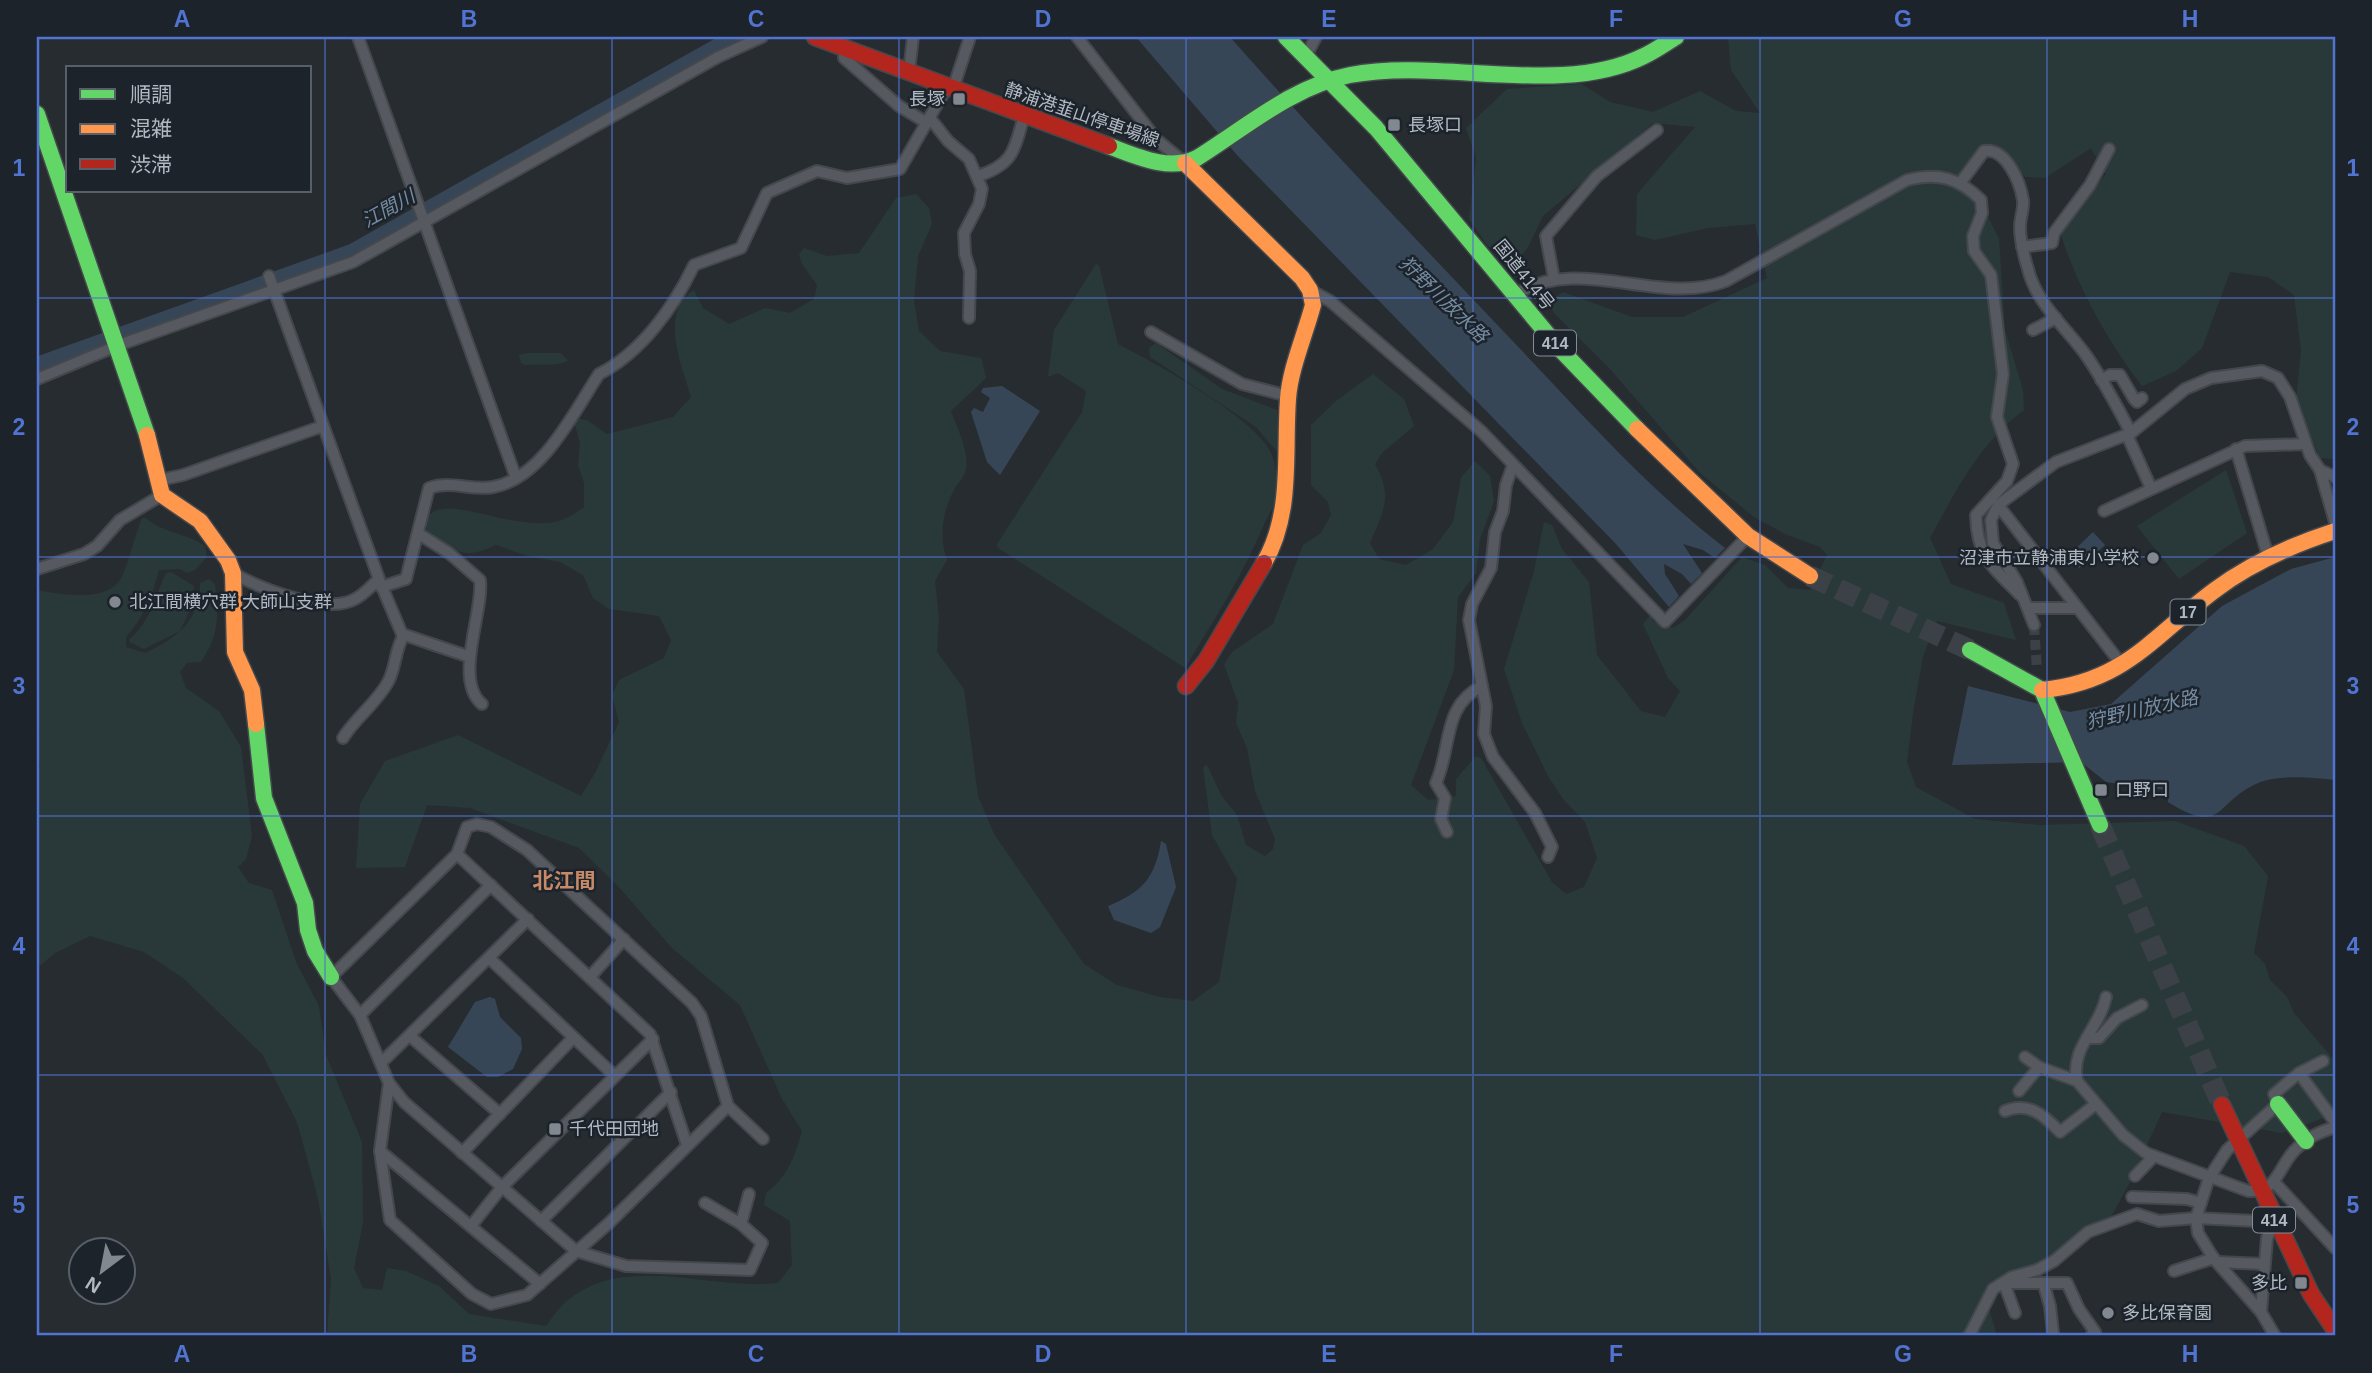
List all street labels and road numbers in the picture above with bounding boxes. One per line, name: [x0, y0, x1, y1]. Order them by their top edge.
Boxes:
street label: 静浦港韮山停車場線: [1002, 79, 1162, 151]
street label: 国道414号: [1490, 236, 1558, 314]
road number: 414: [1534, 330, 1576, 356]
road number: 17: [2170, 600, 2206, 624]
road number: 414: [2253, 1208, 2295, 1232]

